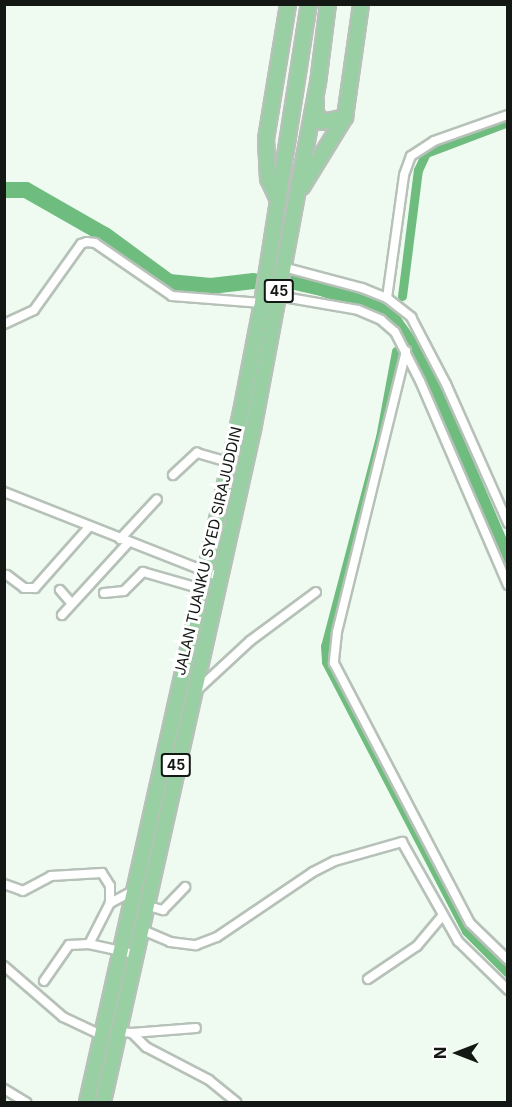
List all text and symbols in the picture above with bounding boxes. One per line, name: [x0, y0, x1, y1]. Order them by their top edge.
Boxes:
road number: 45: [262, 280, 296, 302]
street label: JALAN TUANKU SYED SIRAJUDDIN: [171, 425, 245, 677]
road number: 45: [160, 754, 192, 776]
north arrow: [428, 1023, 488, 1083]
text: N: [430, 1047, 450, 1059]

